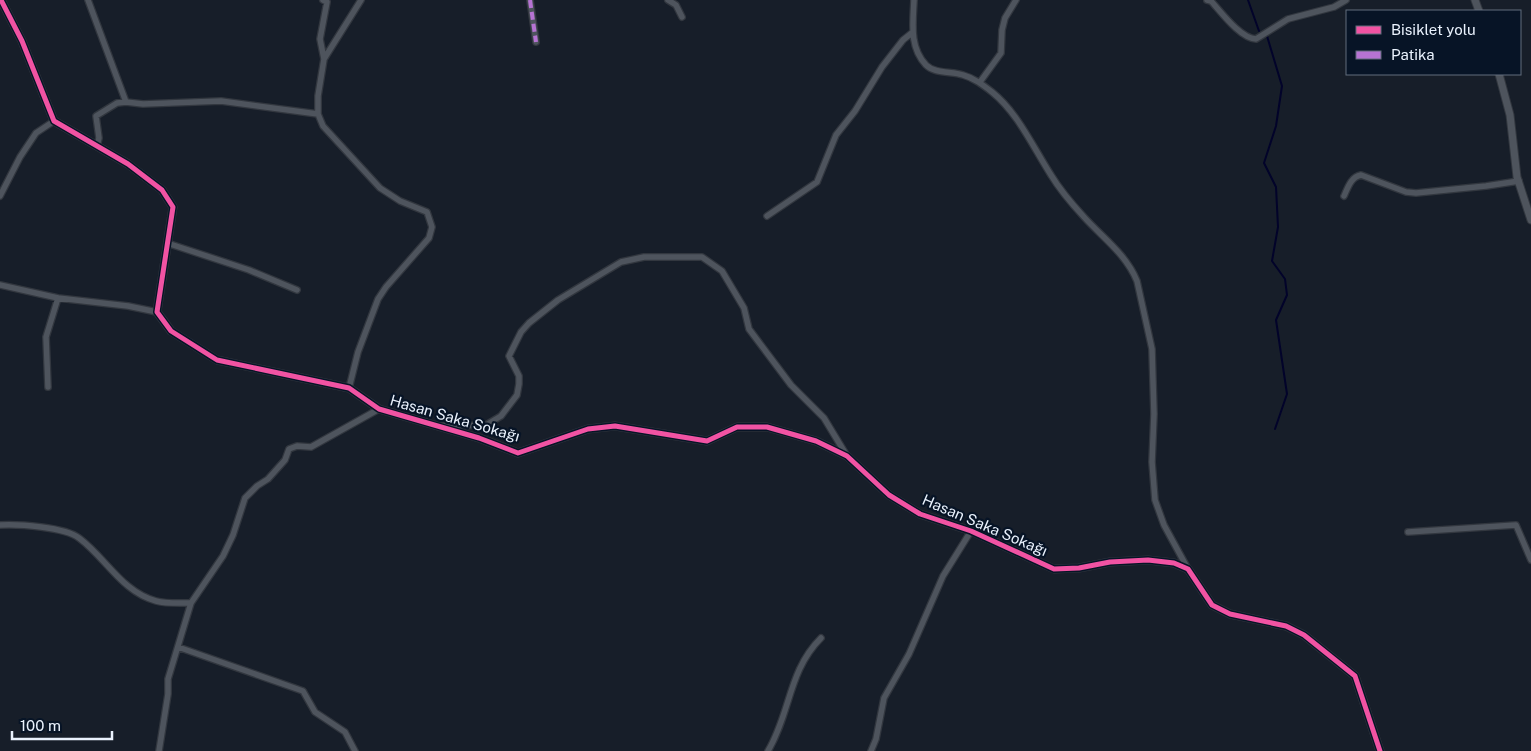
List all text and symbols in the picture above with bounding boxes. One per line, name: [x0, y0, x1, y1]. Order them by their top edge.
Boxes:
legend: [1346, 10, 1521, 75]
text: Bisiklet yolu: [1391, 21, 1476, 38]
text: Patika: [1391, 46, 1435, 63]
street label: Hasan Saka Sokağı: [388, 391, 522, 445]
street label: Hasan Saka Sokağı: [920, 491, 1050, 559]
scale bar: [12, 708, 112, 740]
text: 100 m: [20, 717, 61, 734]

